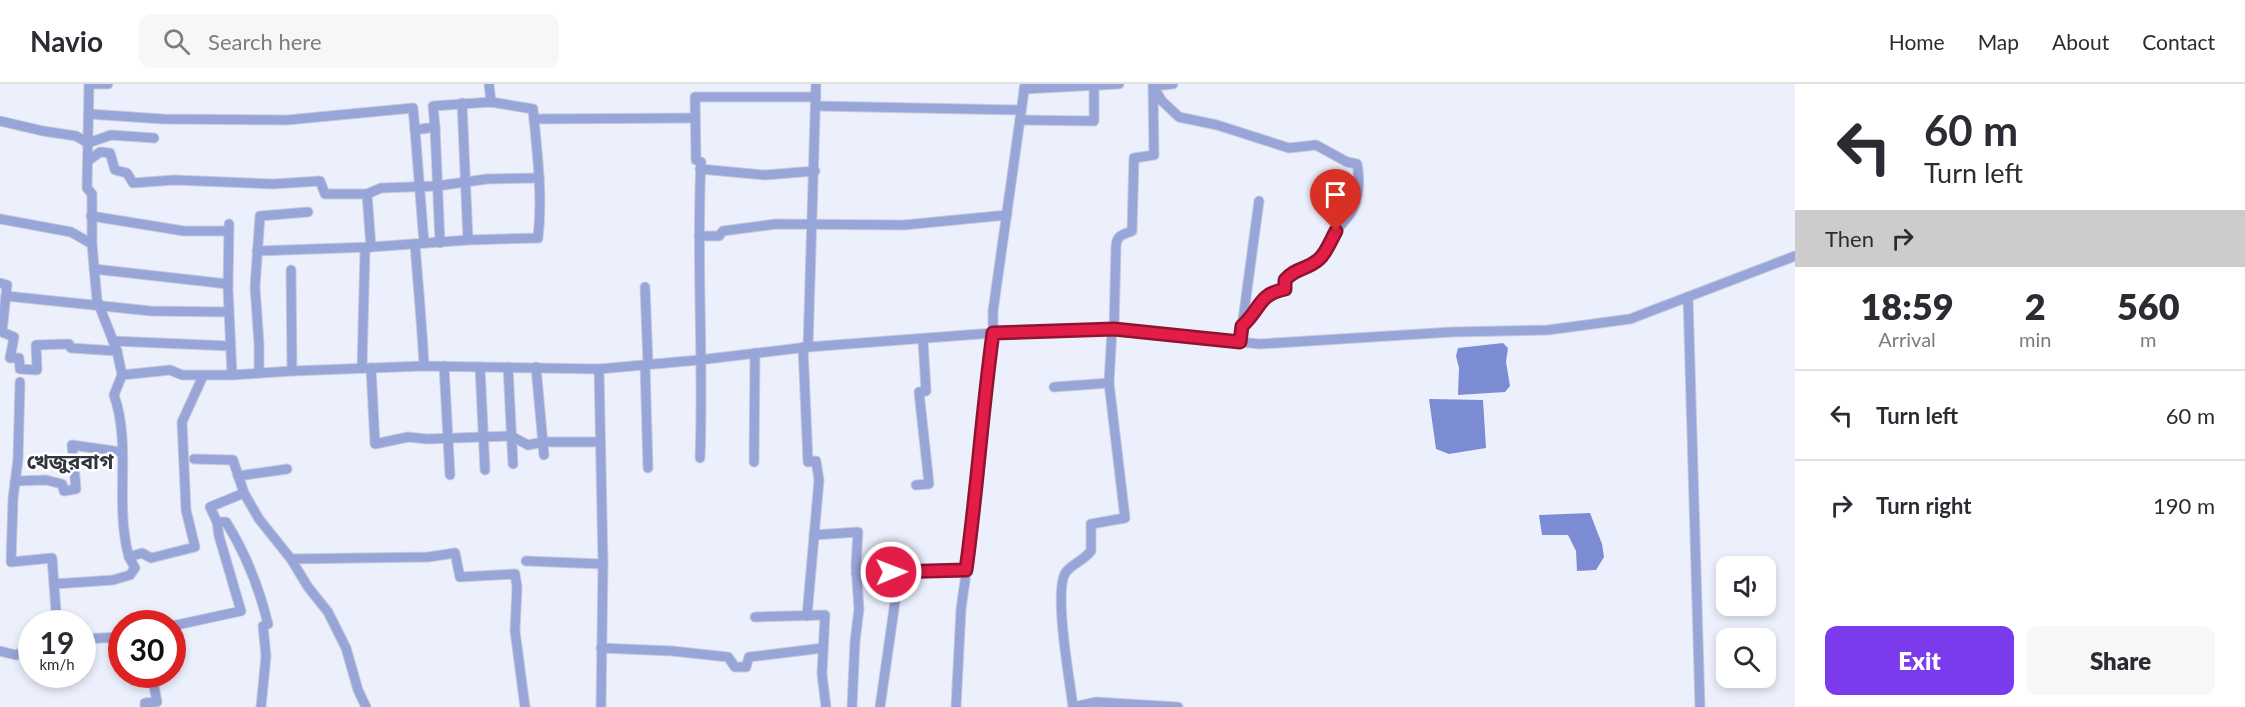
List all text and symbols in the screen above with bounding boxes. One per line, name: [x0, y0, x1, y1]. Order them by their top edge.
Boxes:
search box: [139, 14, 559, 68]
text: Navio: [30, 24, 103, 58]
icon: search: [160, 25, 193, 58]
text: Search here: [208, 28, 322, 55]
text: Home: [1889, 29, 1945, 54]
text: Map: [1978, 29, 2019, 54]
text: About: [2052, 29, 2109, 54]
text: Contact: [2142, 29, 2215, 54]
text: 60 m: [1924, 105, 2018, 155]
icon: left: [1825, 108, 1903, 186]
text: Turn left: [1924, 156, 2023, 189]
pin: [1310, 169, 1361, 231]
icon: arrive: [1319, 178, 1352, 211]
icon: right: [1886, 222, 1919, 255]
text: Then: [1825, 225, 1874, 252]
text: 18:59: [1860, 284, 1954, 328]
text: 2: [2025, 284, 2046, 328]
text: 560: [2117, 284, 2180, 328]
text: Arrival: [1878, 327, 1936, 351]
text: min: [2019, 327, 2051, 351]
text: m: [2140, 327, 2156, 351]
icon: left: [1825, 399, 1858, 432]
text: Turn left: [1876, 402, 1958, 429]
text: 60 m: [2166, 402, 2215, 429]
district label: খেজুরবাগ: [26, 448, 114, 474]
icon: right: [1825, 489, 1858, 522]
text: Turn right: [1876, 492, 1971, 519]
text: 190 m: [2153, 492, 2215, 519]
position arrow: [859, 540, 923, 604]
map controls: [1716, 556, 1776, 688]
button: sound: [1716, 556, 1776, 616]
speed limit sign: 30: [108, 610, 186, 688]
text: 19: [40, 624, 74, 660]
button: Exit: [1825, 626, 2014, 695]
button: Share: [2026, 626, 2215, 695]
button: search: [1716, 628, 1776, 688]
text: km/h: [39, 655, 75, 673]

